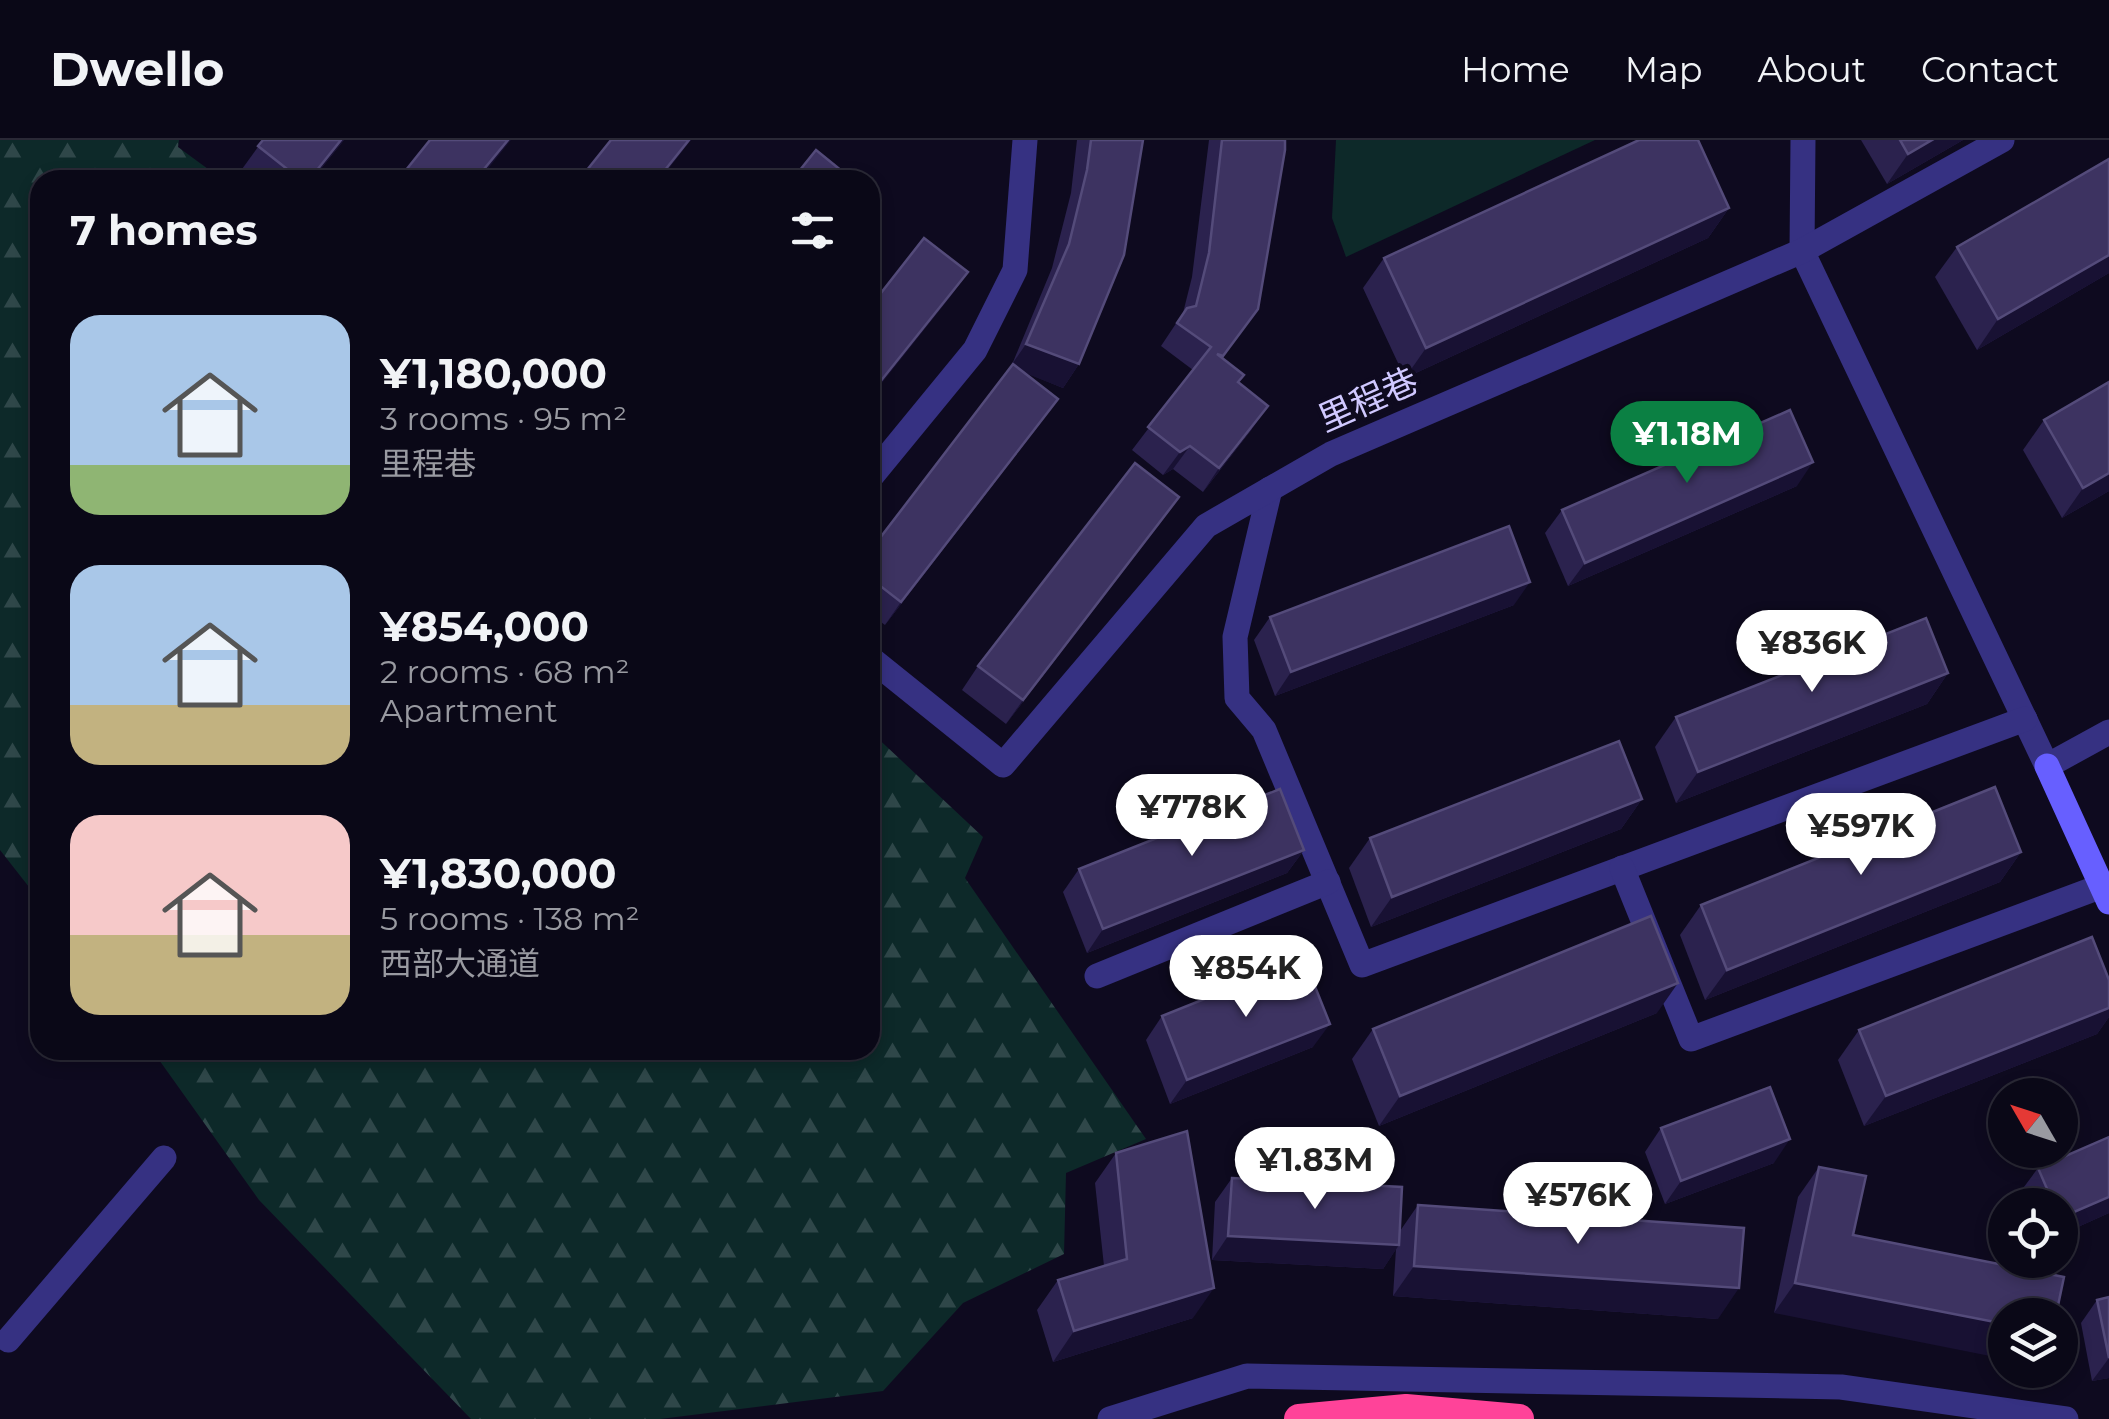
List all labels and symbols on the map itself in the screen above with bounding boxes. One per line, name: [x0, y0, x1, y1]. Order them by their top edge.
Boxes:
street label: 里程巷: [1311, 359, 1425, 441]
pin: ¥1.18M: [1606, 401, 1768, 486]
pin: ¥836K: [1742, 610, 1882, 695]
pin: ¥778K: [1122, 774, 1262, 859]
pin: ¥597K: [1791, 793, 1931, 878]
pin: ¥854K: [1176, 935, 1316, 1020]
north arrow: [1988, 1078, 2078, 1168]
pin: ¥1.83M: [1234, 1127, 1396, 1212]
pin: ¥576K: [1508, 1162, 1648, 1247]

